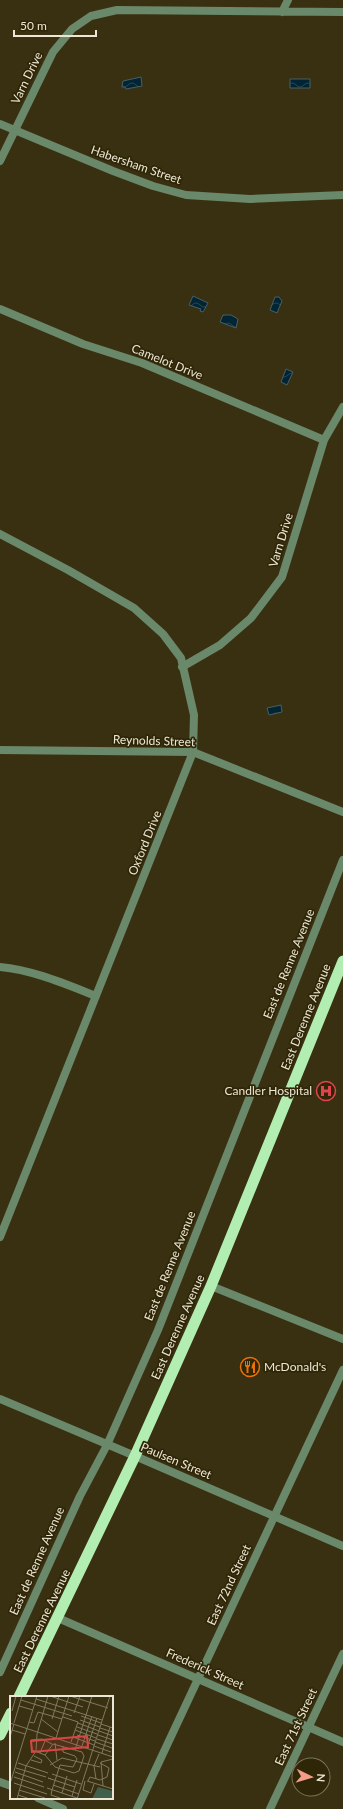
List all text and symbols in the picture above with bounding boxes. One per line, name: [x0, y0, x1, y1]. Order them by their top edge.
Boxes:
scale bar: [14, 12, 96, 38]
text: 50 m: [20, 18, 47, 33]
street label: Varn Drive: [8, 49, 46, 106]
street label: Habersham Street: [89, 142, 184, 187]
street label: Camelot Drive: [129, 340, 205, 383]
street label: Varn Drive: [265, 511, 296, 569]
street label: Reynolds Street: [113, 732, 196, 749]
street label: Oxford Drive: [125, 808, 164, 877]
street label: East de Renne Avenue: [260, 907, 317, 1021]
street label: East Derenne Avenue: [277, 961, 334, 1072]
hospital icon: Candler Hospital: [315, 1080, 337, 1102]
place label: Candler Hospital: [225, 1083, 312, 1098]
street label: East de Renne Avenue: [141, 1209, 198, 1323]
street label: East Derenne Avenue: [148, 1272, 207, 1382]
restaurant icon: McDonald's: [239, 1356, 261, 1378]
place label: McDonald's: [264, 1359, 326, 1374]
street label: Paulsen Street: [139, 1439, 214, 1482]
street label: East de Renne Avenue: [6, 1504, 67, 1617]
street label: East 72nd Street: [203, 1541, 254, 1628]
street label: East Derenne Avenue: [10, 1567, 73, 1675]
street label: Frederick Street: [164, 1645, 247, 1693]
street label: East 71st Street: [271, 1685, 320, 1768]
inset map: [10, 1696, 113, 1799]
north arrow: [291, 1757, 331, 1797]
text: N: [315, 1773, 328, 1783]

